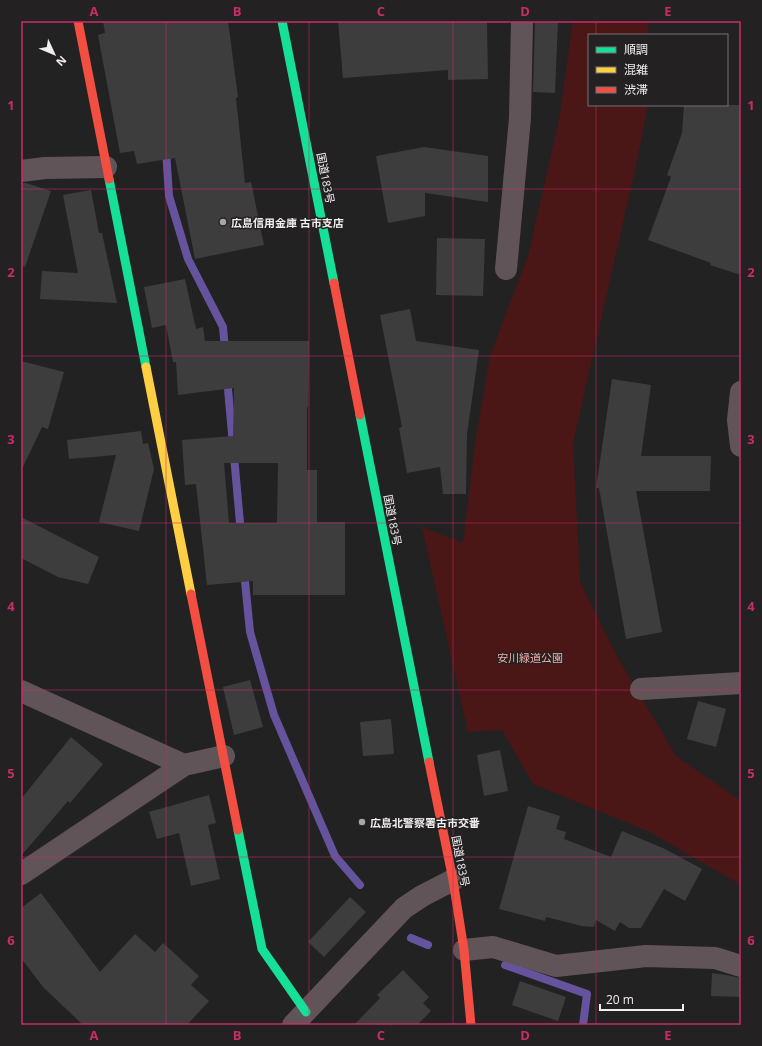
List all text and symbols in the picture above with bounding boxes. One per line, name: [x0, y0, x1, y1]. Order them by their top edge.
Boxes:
text: A: [90, 2, 99, 20]
text: B: [233, 2, 242, 20]
text: C: [377, 2, 385, 20]
text: D: [520, 2, 530, 20]
text: E: [664, 2, 672, 20]
north arrow: [34, 34, 74, 74]
legend: [588, 34, 728, 106]
text: 順調: [624, 41, 648, 58]
text: N: [53, 53, 70, 70]
text: 混雑: [624, 61, 648, 78]
text: 渋滞: [624, 81, 648, 98]
text: 1: [7, 96, 15, 114]
text: 1: [747, 96, 755, 114]
street label: 国道183号: [314, 151, 338, 205]
place label: 広島信用金庫 古市支店: [231, 215, 344, 230]
marker: 広島信用金庫 古市支店: [218, 217, 228, 227]
text: 2: [7, 263, 15, 281]
text: 2: [747, 263, 755, 281]
text: 3: [7, 430, 15, 448]
text: 3: [747, 430, 755, 448]
street label: 国道183号: [381, 493, 405, 547]
text: 4: [7, 597, 15, 615]
text: 4: [747, 597, 755, 615]
park label: 安川緑道公園: [497, 650, 563, 665]
text: 5: [7, 764, 15, 782]
text: 5: [747, 764, 755, 782]
place label: 広島北警察署古市交番: [370, 815, 480, 830]
marker: 広島北警察署古市交番: [357, 817, 367, 827]
street label: 国道183号: [449, 834, 473, 888]
text: 6: [7, 931, 15, 949]
text: 6: [747, 931, 755, 949]
scale bar: [600, 986, 683, 1012]
text: 20 m: [606, 991, 634, 1008]
text: A: [90, 1026, 99, 1044]
text: B: [233, 1026, 242, 1044]
text: C: [377, 1026, 385, 1044]
text: D: [520, 1026, 530, 1044]
text: E: [664, 1026, 672, 1044]

